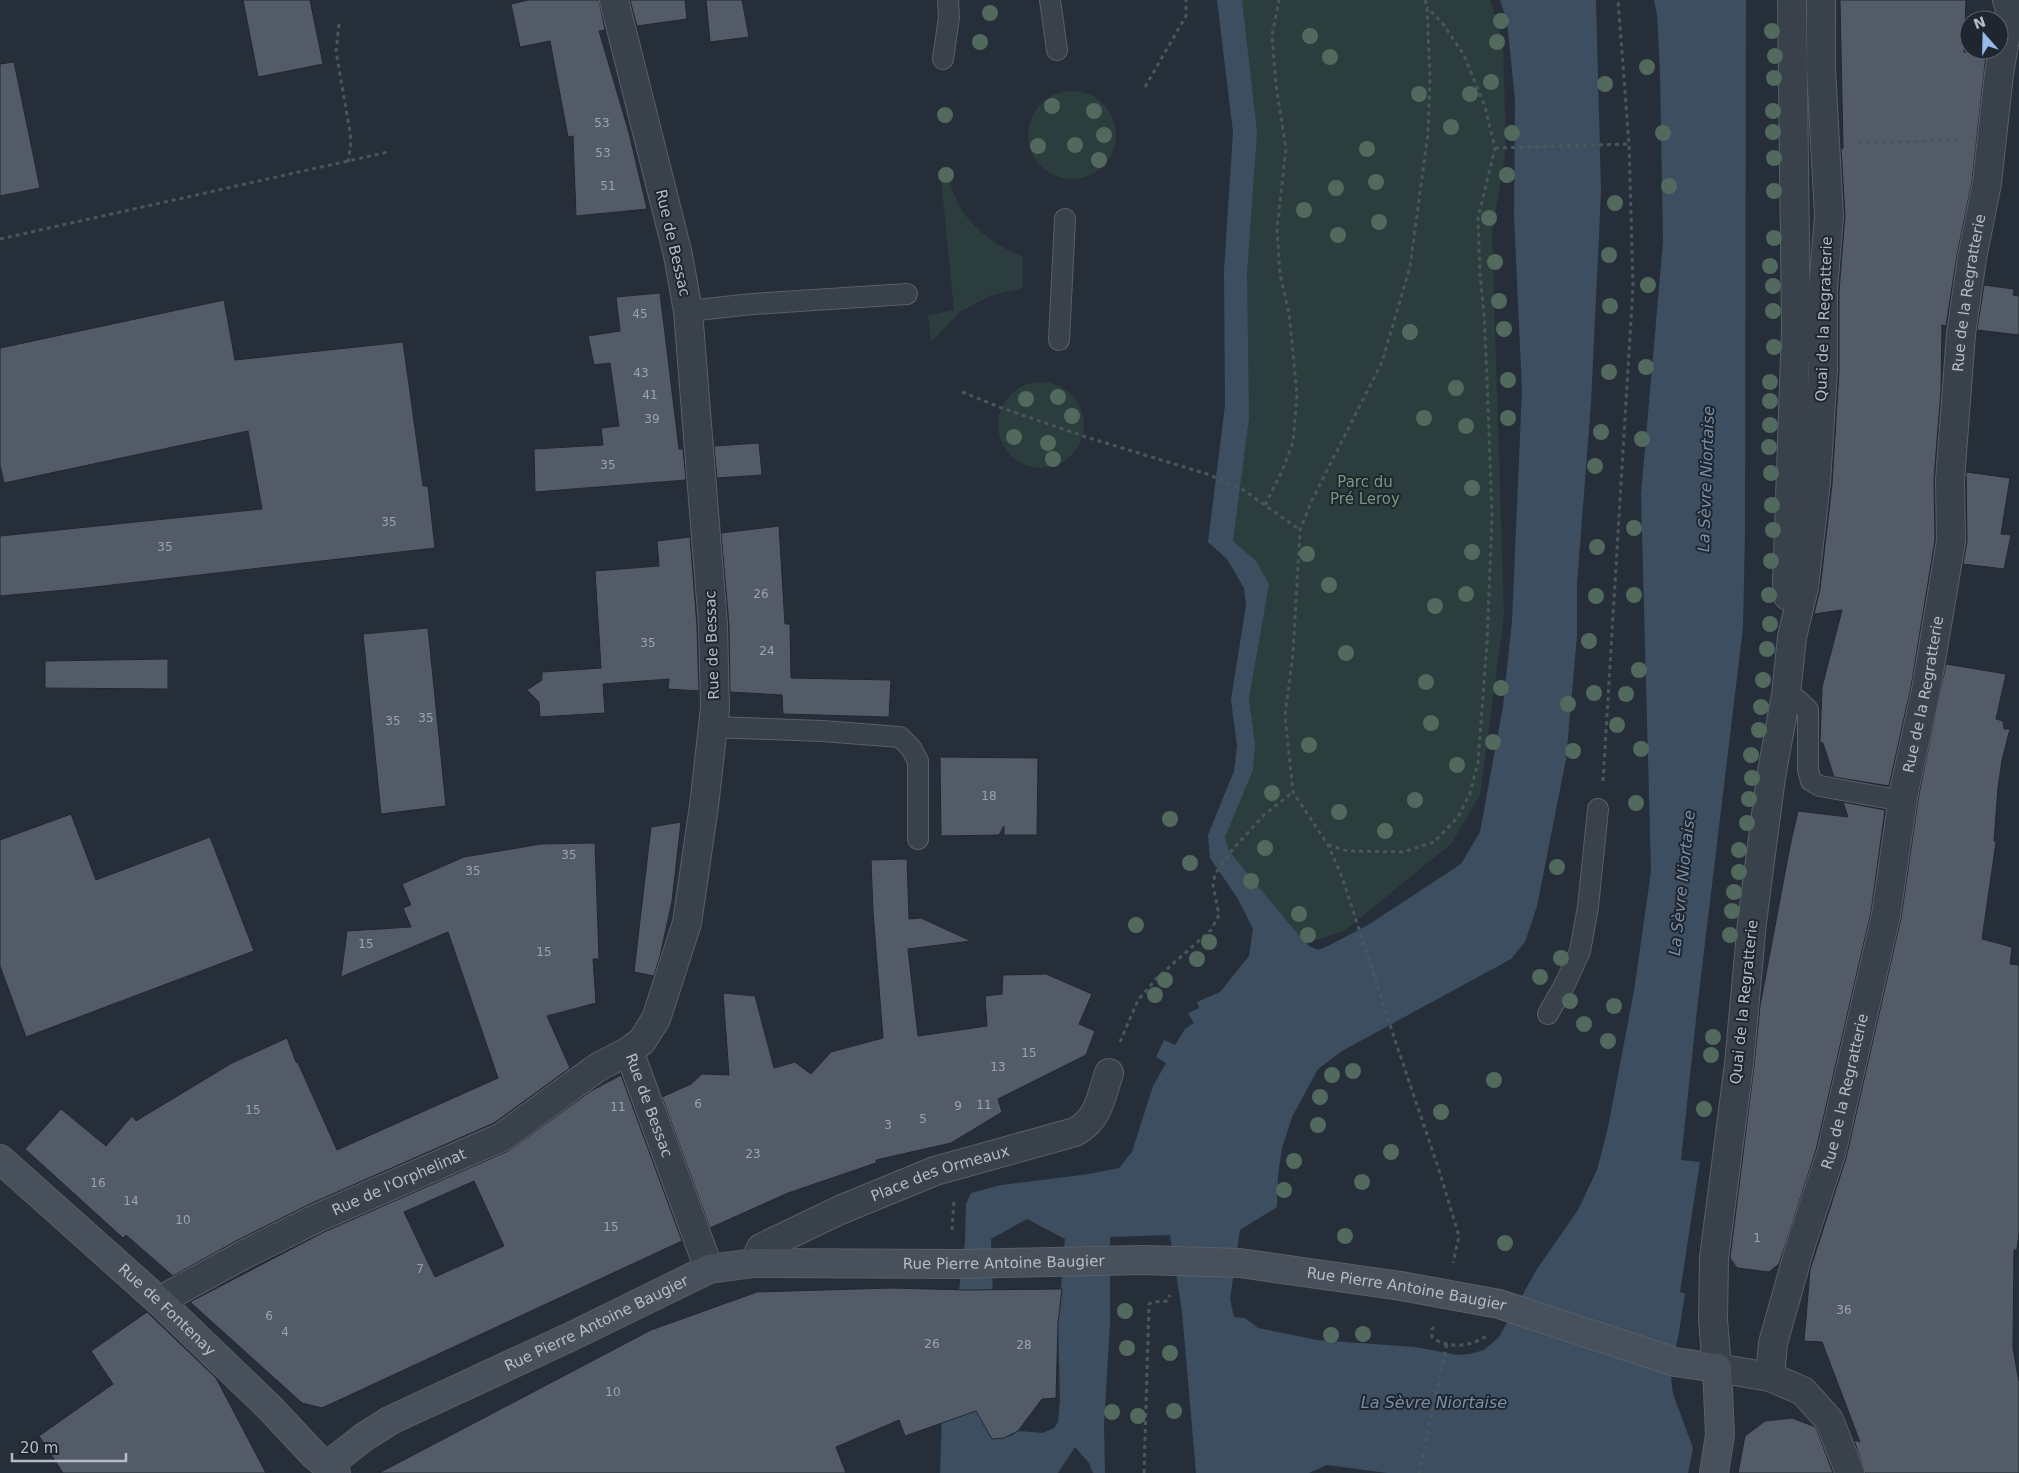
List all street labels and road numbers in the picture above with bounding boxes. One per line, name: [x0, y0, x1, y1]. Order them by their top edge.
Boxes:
street label: Rue de Bessac: [652, 188, 694, 298]
street label: Rue de la Regratterie: [1949, 212, 1990, 373]
street label: Quai de la Regratterie: [1812, 236, 1836, 402]
street label: Rue de Bessac: [701, 590, 723, 700]
street label: Rue de la Regratterie: [1899, 615, 1947, 775]
street label: Quai de la Regratterie: [1726, 919, 1762, 1085]
street label: Rue de la Regratterie: [1818, 1012, 1872, 1172]
street label: Rue de Bessac: [622, 1051, 676, 1160]
street label: Place des Ormeaux: [868, 1142, 1011, 1205]
street label: Rue de l'Orphelinat: [329, 1145, 469, 1219]
street label: Rue Pierre Antoine Baugier: [903, 1252, 1106, 1273]
street label: Rue de Fontenay: [115, 1260, 219, 1360]
street label: Rue Pierre Antoine Baugier: [1306, 1264, 1509, 1315]
street label: Rue Pierre Antoine Baugier: [502, 1271, 692, 1375]

